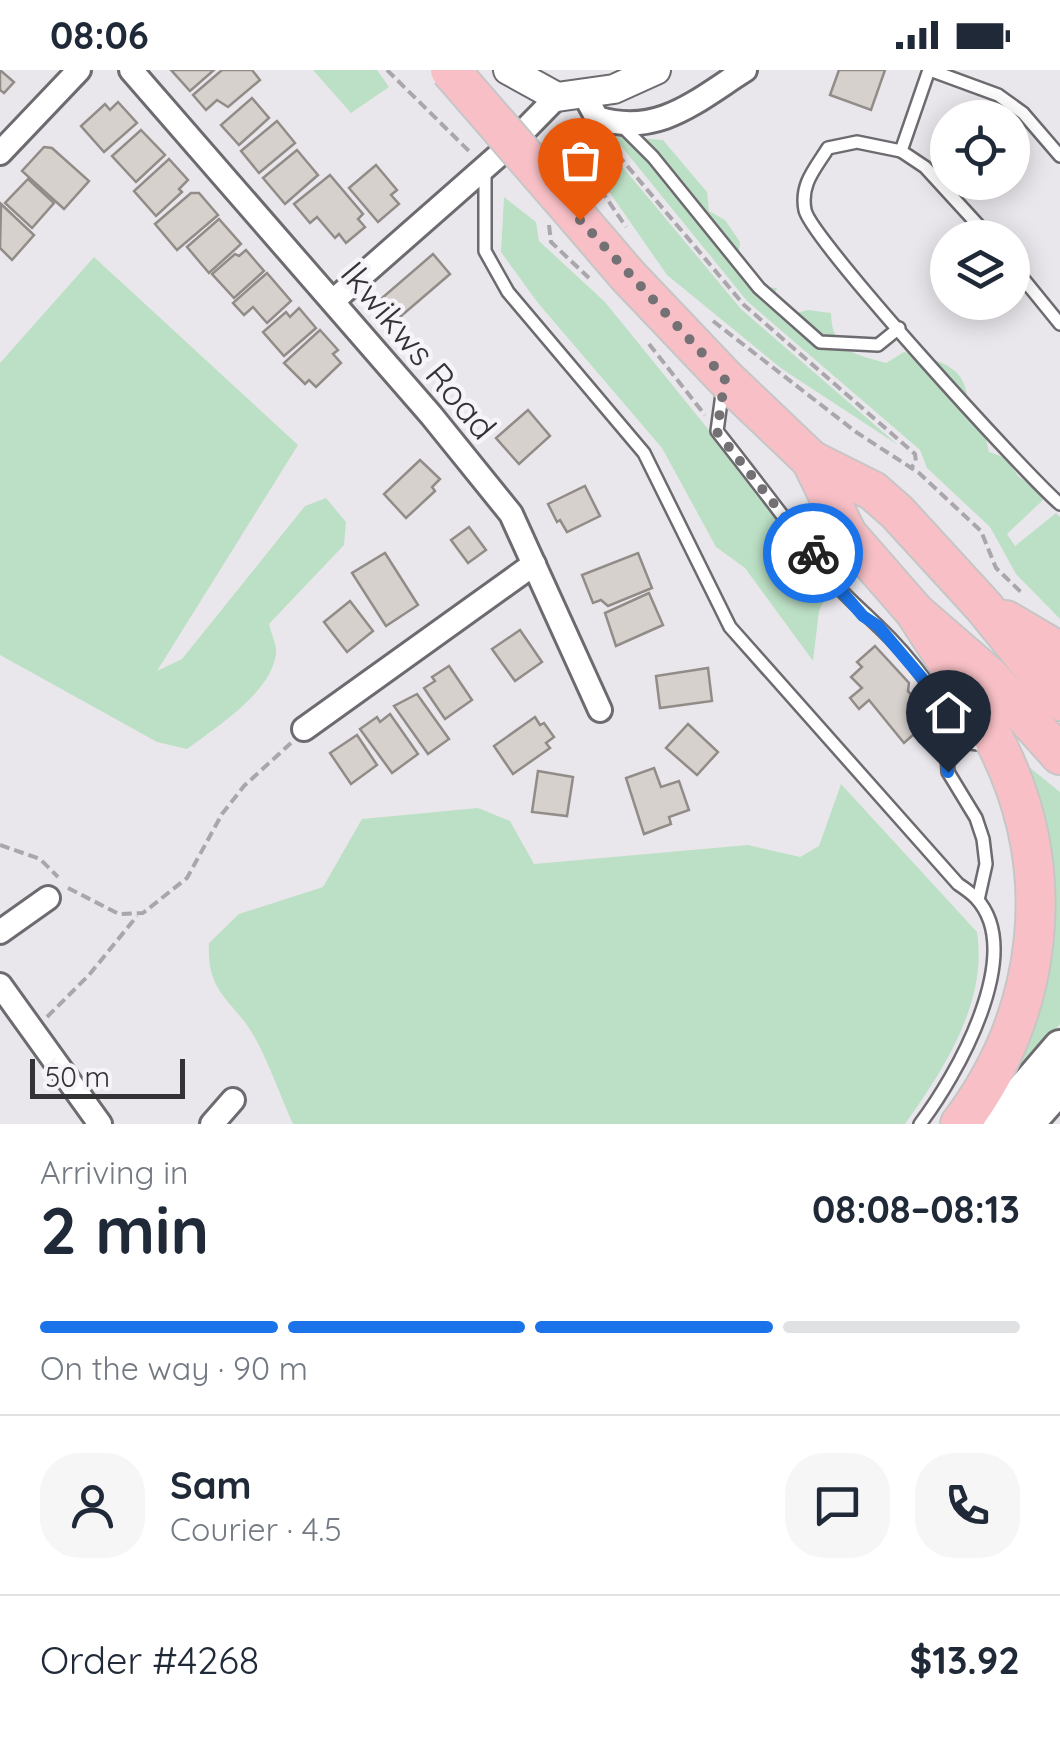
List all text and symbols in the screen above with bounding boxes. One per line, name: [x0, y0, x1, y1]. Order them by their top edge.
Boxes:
text: 08:06: [50, 11, 149, 59]
map controls: [930, 100, 1030, 320]
button: locate: [930, 100, 1030, 200]
pin: [538, 118, 623, 221]
icon: bag: [553, 133, 608, 188]
button: layers: [930, 220, 1030, 320]
street label: Ikwikws Road: [332, 252, 506, 448]
courier: [763, 503, 863, 603]
icon: bike: [786, 526, 841, 581]
pin: [906, 670, 991, 773]
icon: home: [921, 685, 976, 740]
scale bar: [30, 1054, 185, 1098]
text: 50 m: [45, 1059, 110, 1094]
text: Arriving in: [40, 1152, 189, 1192]
text: 08:08–08:13: [812, 1185, 1020, 1233]
text: 2 min: [40, 1189, 209, 1270]
text: On the way · 90 m: [40, 1348, 308, 1388]
button: person: [40, 1453, 145, 1558]
button: chat: [785, 1453, 890, 1558]
button: phone: [915, 1453, 1020, 1558]
text: Sam: [170, 1461, 252, 1509]
text: Courier · 4.5: [170, 1509, 342, 1549]
text: Order #4268: [40, 1636, 259, 1684]
text: $13.92: [909, 1636, 1020, 1684]

